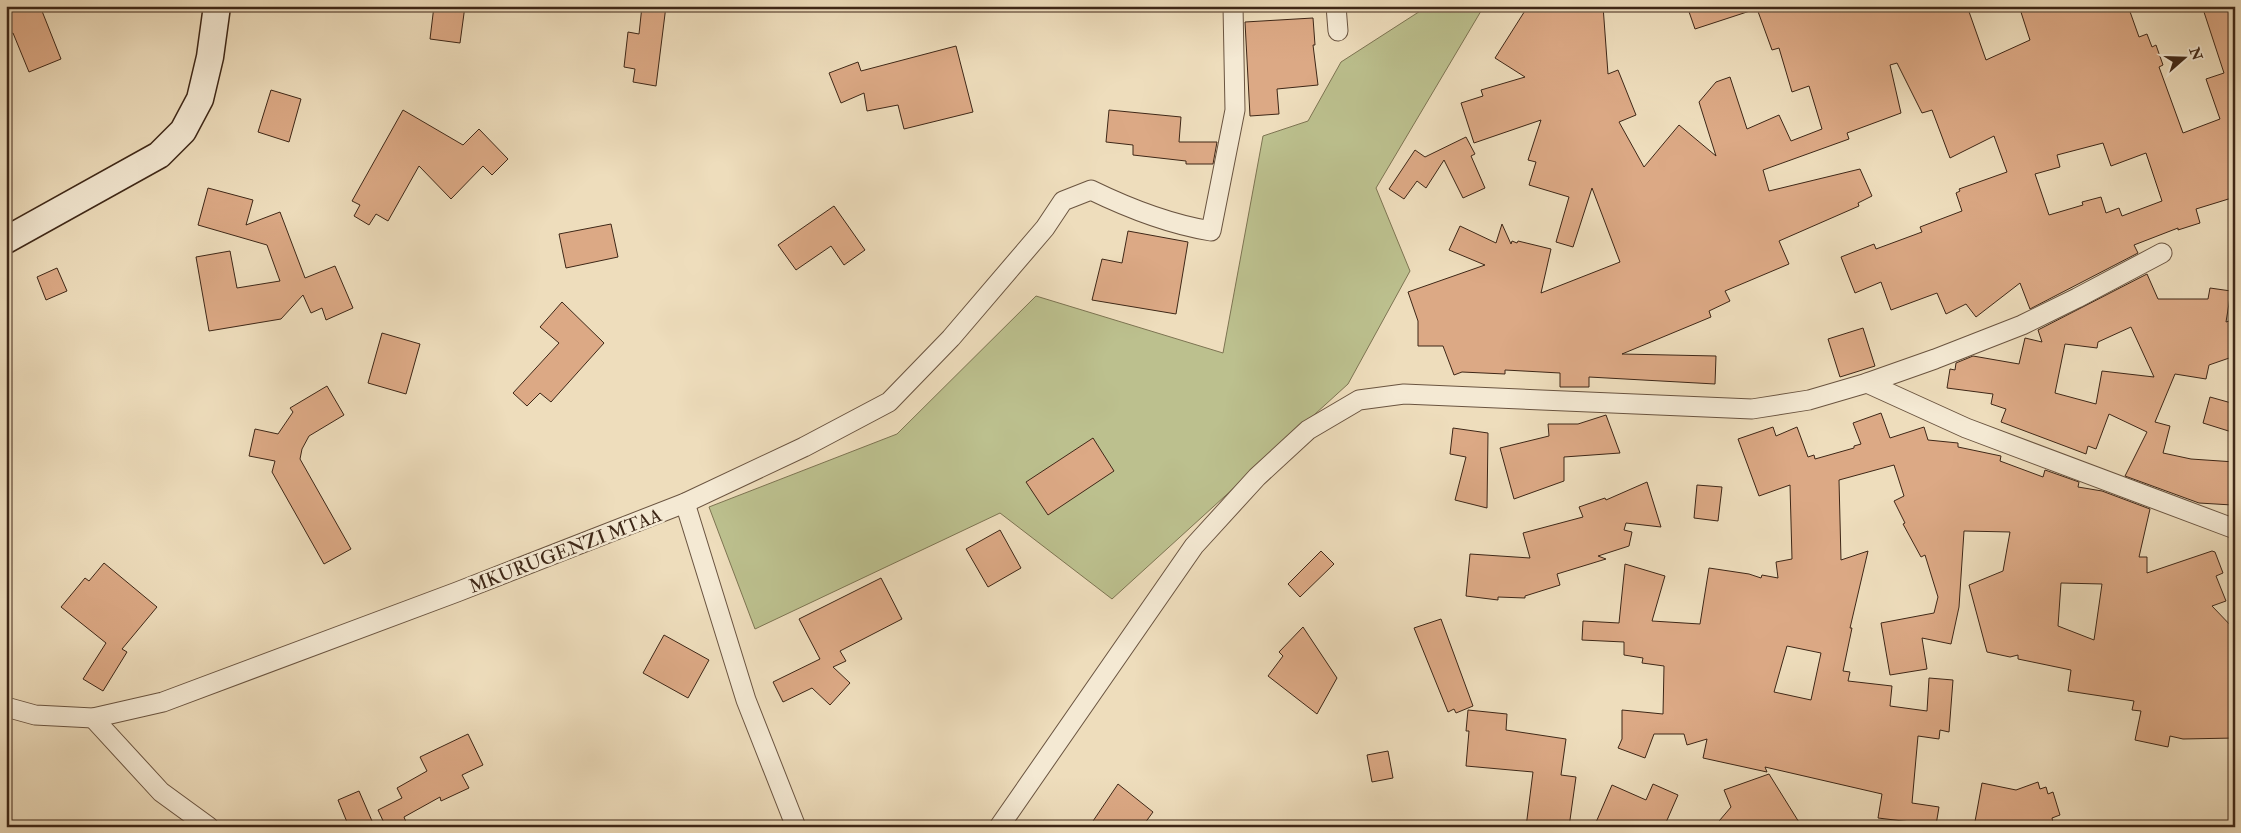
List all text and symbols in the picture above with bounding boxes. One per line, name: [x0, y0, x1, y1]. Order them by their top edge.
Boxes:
north arrow: [2158, 32, 2208, 82]
text: N: [2185, 44, 2206, 63]
street label: MKURUGENZI MTAA: [465, 503, 665, 599]

